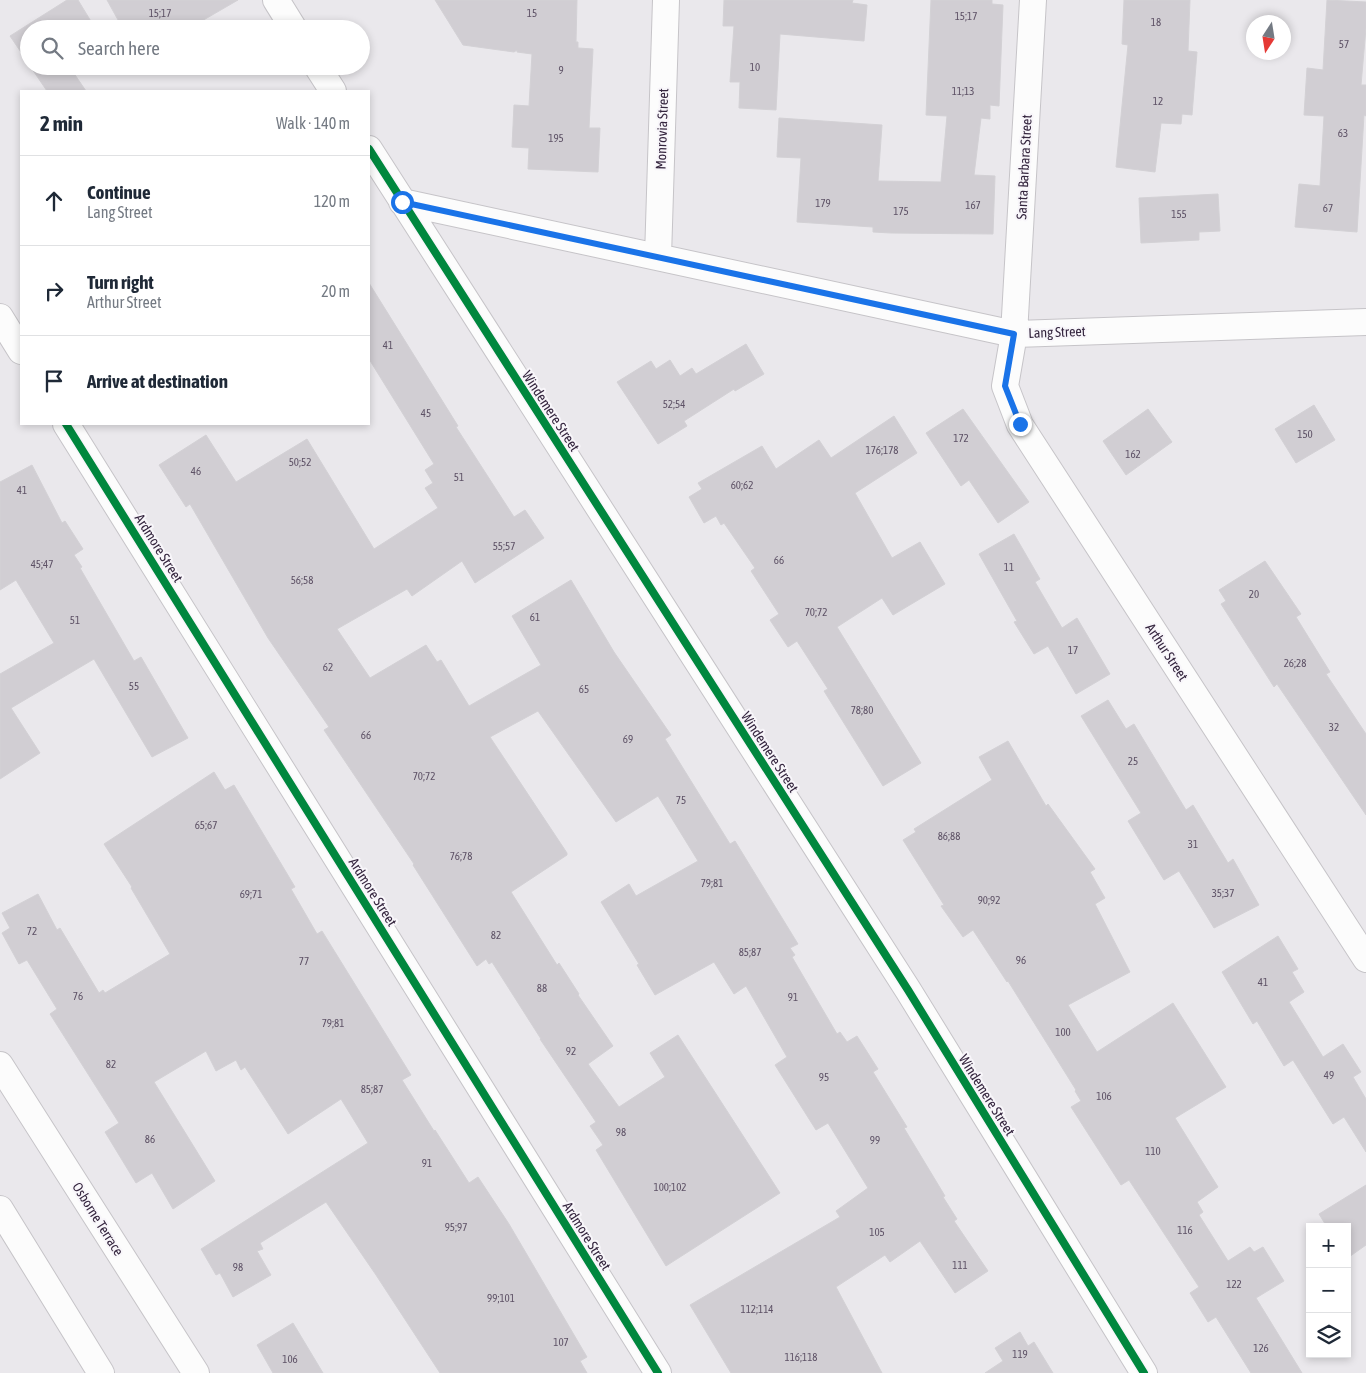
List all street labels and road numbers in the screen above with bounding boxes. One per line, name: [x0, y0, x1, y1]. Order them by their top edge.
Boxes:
street label: Monrovia Street: [653, 88, 671, 170]
street label: Santa Barbara Street: [1013, 114, 1035, 220]
street label: Lang Street: [1028, 323, 1086, 341]
street label: Windemere Street: [519, 368, 583, 454]
street label: Ardmore Street: [132, 511, 186, 585]
street label: Arthur Street: [1143, 620, 1191, 684]
street label: Windemere Street: [738, 709, 802, 795]
street label: Ardmore Street: [346, 855, 400, 929]
street label: Windemere Street: [956, 1051, 1018, 1139]
street label: Osborne Terrace: [69, 1179, 127, 1259]
street label: Ardmore Street: [560, 1199, 614, 1273]

